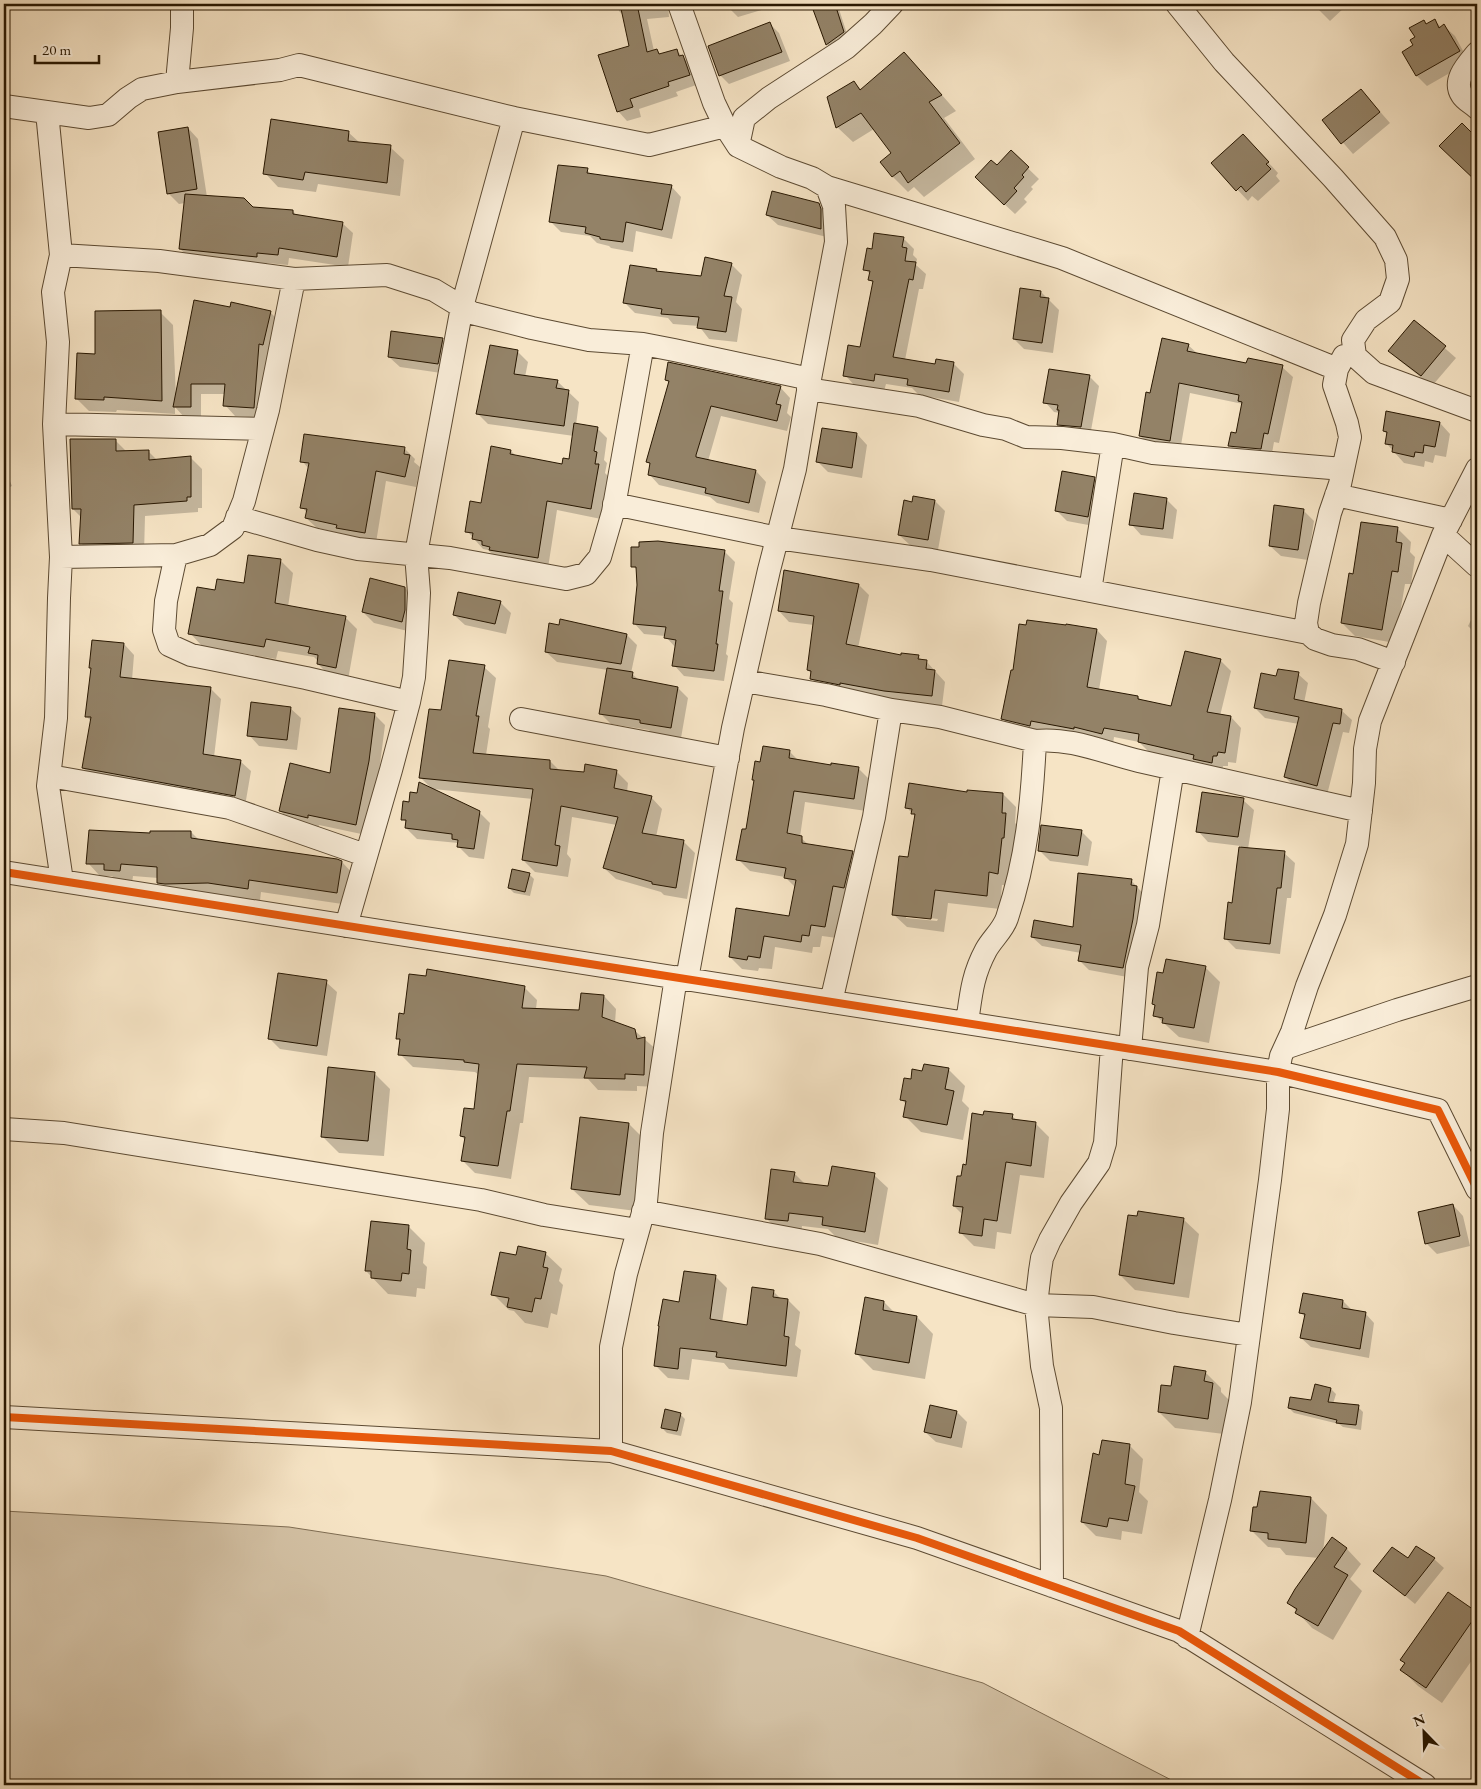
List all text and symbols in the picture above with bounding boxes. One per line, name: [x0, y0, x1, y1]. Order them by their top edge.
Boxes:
scale bar: [35, 32, 99, 64]
text: 20 m: [42, 40, 71, 59]
north arrow: [1398, 1706, 1448, 1756]
text: N: [1410, 1709, 1428, 1731]

